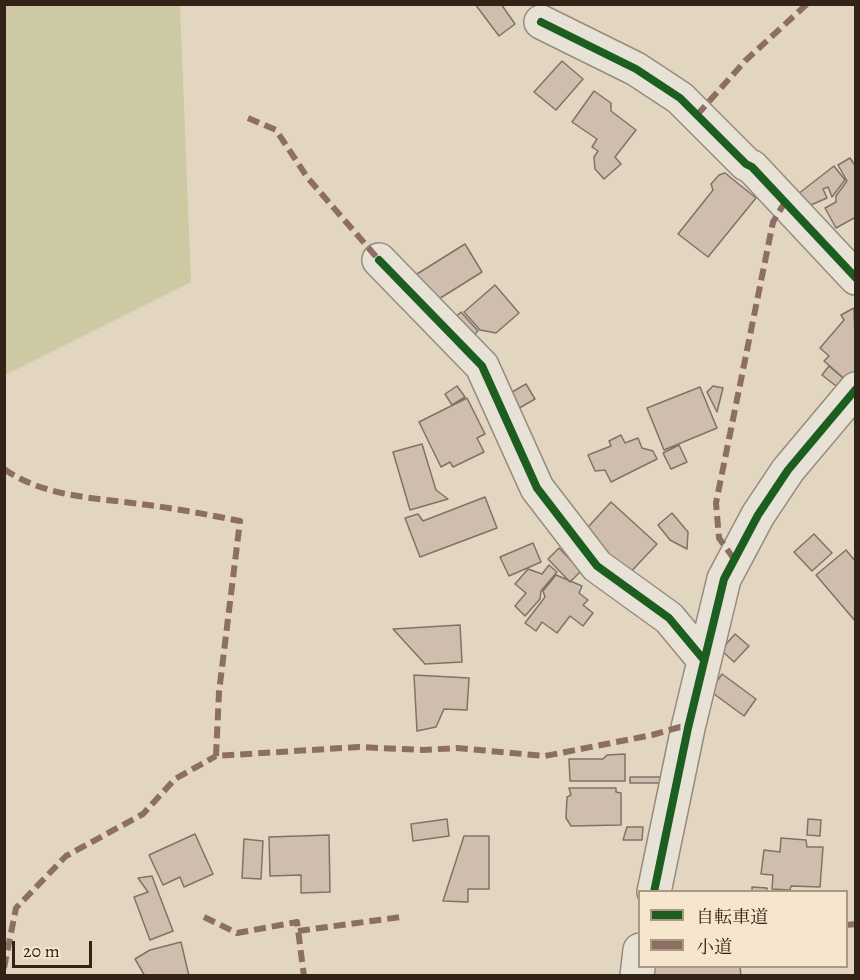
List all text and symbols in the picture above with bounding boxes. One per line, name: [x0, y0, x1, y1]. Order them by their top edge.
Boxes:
legend: [638, 890, 848, 968]
text: 自転車道: [696, 905, 768, 929]
scale bar: [15, 929, 94, 967]
text: 小道: [696, 935, 732, 959]
text: 20 m: [23, 939, 60, 963]

